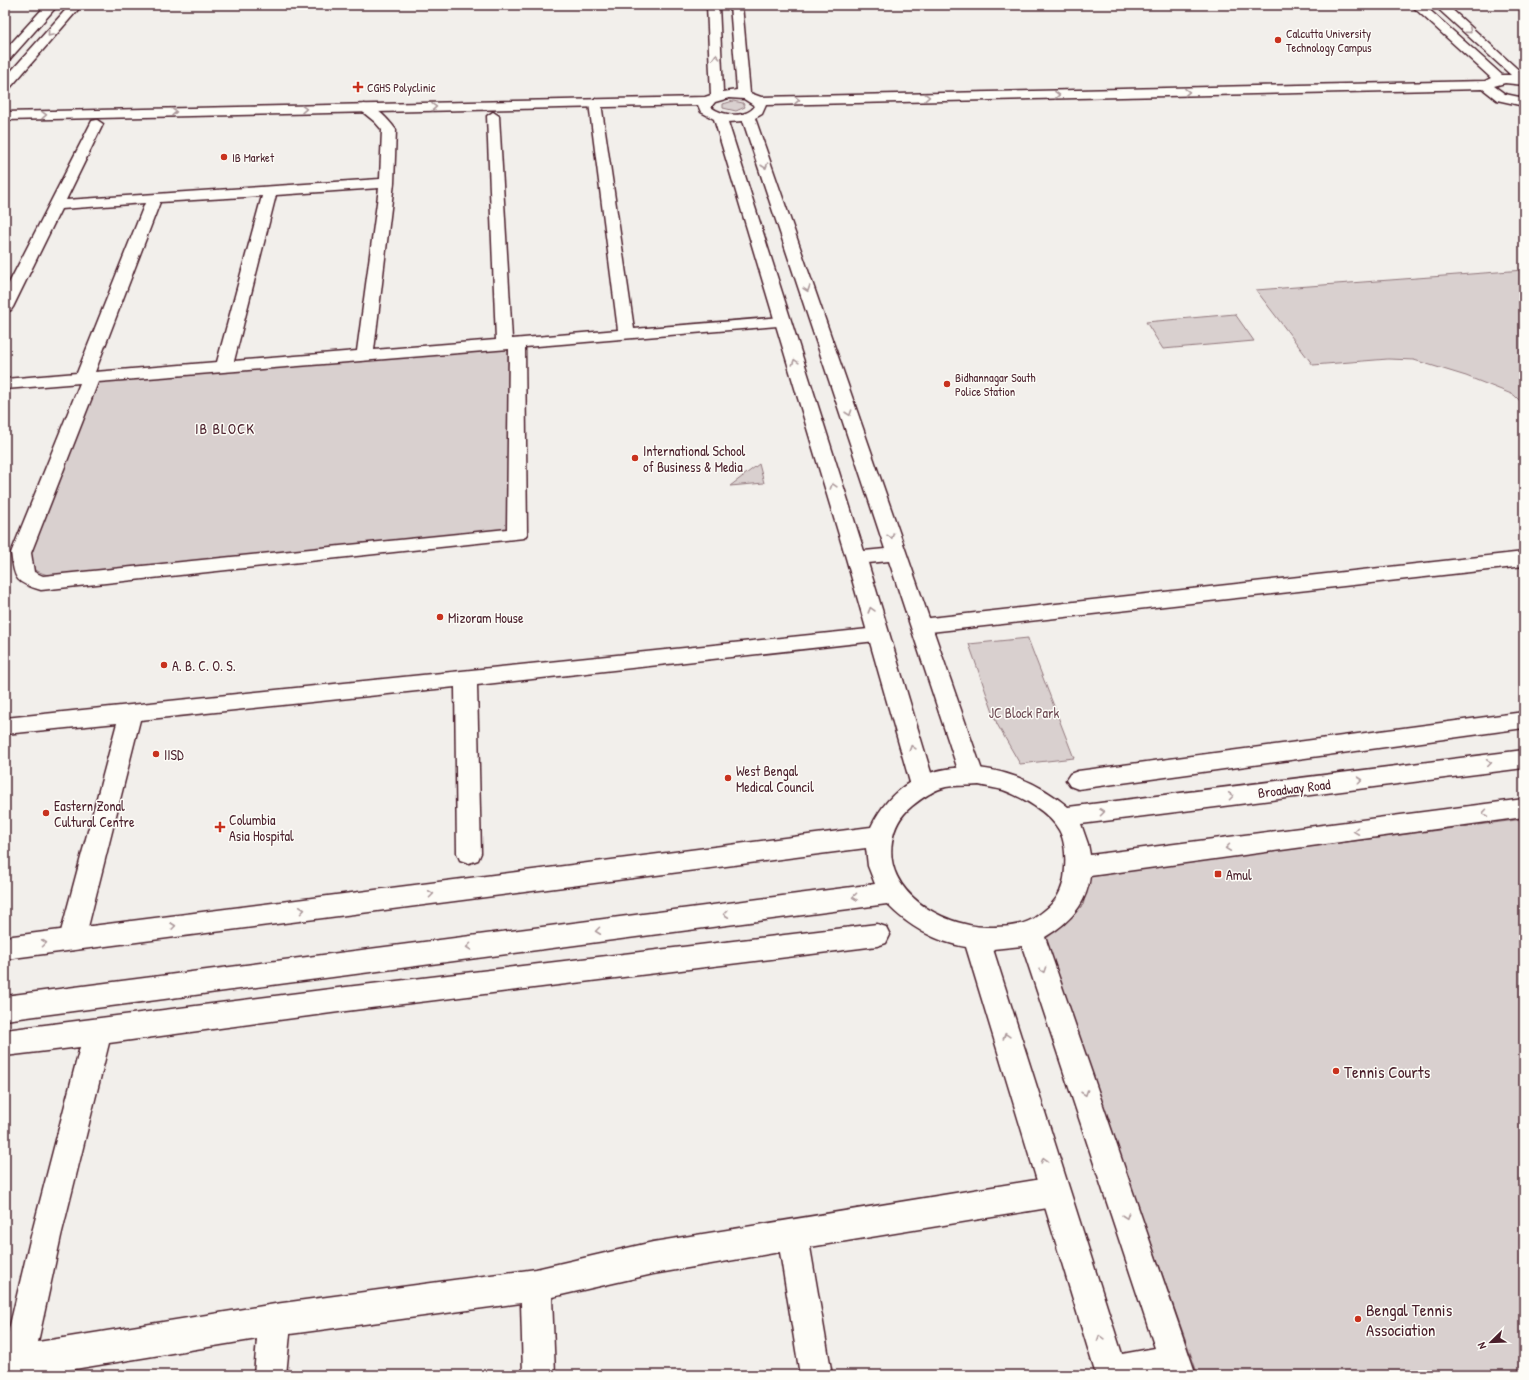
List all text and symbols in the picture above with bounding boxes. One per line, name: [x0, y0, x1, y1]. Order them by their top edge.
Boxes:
place label: Calcutta University Technology Campus: [1286, 25, 1372, 56]
one-way arrow: [1464, 26, 1471, 33]
one-way arrow: [48, 30, 55, 37]
marker: Calcutta University Technology Campus: [1273, 35, 1283, 45]
one-way arrow: [711, 54, 720, 60]
place label: CGHS Polyclinic: [367, 79, 436, 96]
marker: CGHS Polyclinic: [352, 81, 364, 93]
one-way arrow: [1184, 88, 1190, 96]
one-way arrow: [1054, 90, 1060, 99]
one-way arrow: [924, 93, 930, 101]
one-way arrow: [794, 96, 800, 104]
one-way arrow: [431, 103, 437, 111]
one-way arrow: [301, 105, 307, 114]
one-way arrow: [171, 108, 177, 116]
one-way arrow: [41, 111, 47, 119]
place label: IB Market: [232, 149, 275, 166]
marker: IB Market: [219, 152, 229, 162]
one-way arrow: [760, 163, 769, 170]
one-way arrow: [802, 286, 811, 293]
one-way arrow: [791, 358, 800, 365]
place label: Bidhannagar South Police Station: [955, 369, 1036, 400]
marker: Bidhannagar South Police Station: [942, 379, 952, 389]
one-way arrow: [844, 409, 853, 416]
district label: IB BLOCK: [195, 418, 255, 439]
place label: International School of Business & Media: [643, 441, 746, 476]
marker: International School of Business & Media: [630, 453, 640, 463]
one-way arrow: [830, 482, 838, 489]
one-way arrow: [886, 532, 894, 539]
one-way arrow: [867, 607, 876, 614]
place label: Mizoram House: [448, 608, 524, 627]
marker: Mizoram House: [435, 612, 445, 622]
place label: A. B. C. O. S.: [172, 656, 236, 675]
marker: A. B. C. O. S.: [159, 660, 169, 670]
park label: JC Block Park: [989, 703, 1059, 722]
place label: IISD: [164, 745, 184, 764]
one-way arrow: [908, 745, 917, 752]
marker: IISD: [151, 749, 161, 759]
one-way arrow: [1486, 759, 1492, 768]
place label: West Bengal Medical Council: [736, 761, 814, 796]
marker: West Bengal Medical Council: [723, 773, 733, 783]
street label: Broadway Road: [1257, 774, 1332, 803]
one-way arrow: [1357, 775, 1363, 784]
one-way arrow: [1228, 792, 1234, 801]
place label: Eastern Zonal Cultural Centre: [54, 796, 135, 831]
marker: Eastern Zonal Cultural Centre: [41, 808, 51, 818]
one-way arrow: [1099, 808, 1105, 817]
one-way arrow: [1482, 809, 1488, 818]
place label: Columbia Asia Hospital: [229, 810, 294, 846]
marker: Columbia Asia Hospital: [214, 821, 226, 833]
one-way arrow: [1353, 826, 1360, 835]
one-way arrow: [1225, 843, 1231, 852]
place label: Amul: [1226, 865, 1252, 884]
marker: Amul: [1213, 869, 1223, 879]
one-way arrow: [428, 890, 434, 899]
one-way arrow: [852, 892, 858, 901]
one-way arrow: [299, 906, 305, 915]
one-way arrow: [723, 909, 729, 918]
one-way arrow: [170, 922, 176, 931]
one-way arrow: [594, 926, 601, 935]
one-way arrow: [41, 939, 47, 948]
one-way arrow: [466, 943, 472, 952]
one-way arrow: [1039, 966, 1047, 973]
one-way arrow: [1002, 1033, 1011, 1040]
place label: Tennis Courts: [1344, 1060, 1431, 1083]
marker: Tennis Courts: [1331, 1066, 1341, 1076]
one-way arrow: [1080, 1089, 1089, 1096]
one-way arrow: [1040, 1157, 1049, 1164]
one-way arrow: [1121, 1212, 1130, 1219]
place label: Bengal Tennis Association: [1366, 1298, 1453, 1341]
marker: Bengal Tennis Association: [1353, 1314, 1363, 1324]
north arrow: [1471, 1322, 1511, 1362]
one-way arrow: [1097, 1334, 1105, 1341]
text: N: [1474, 1340, 1489, 1351]

